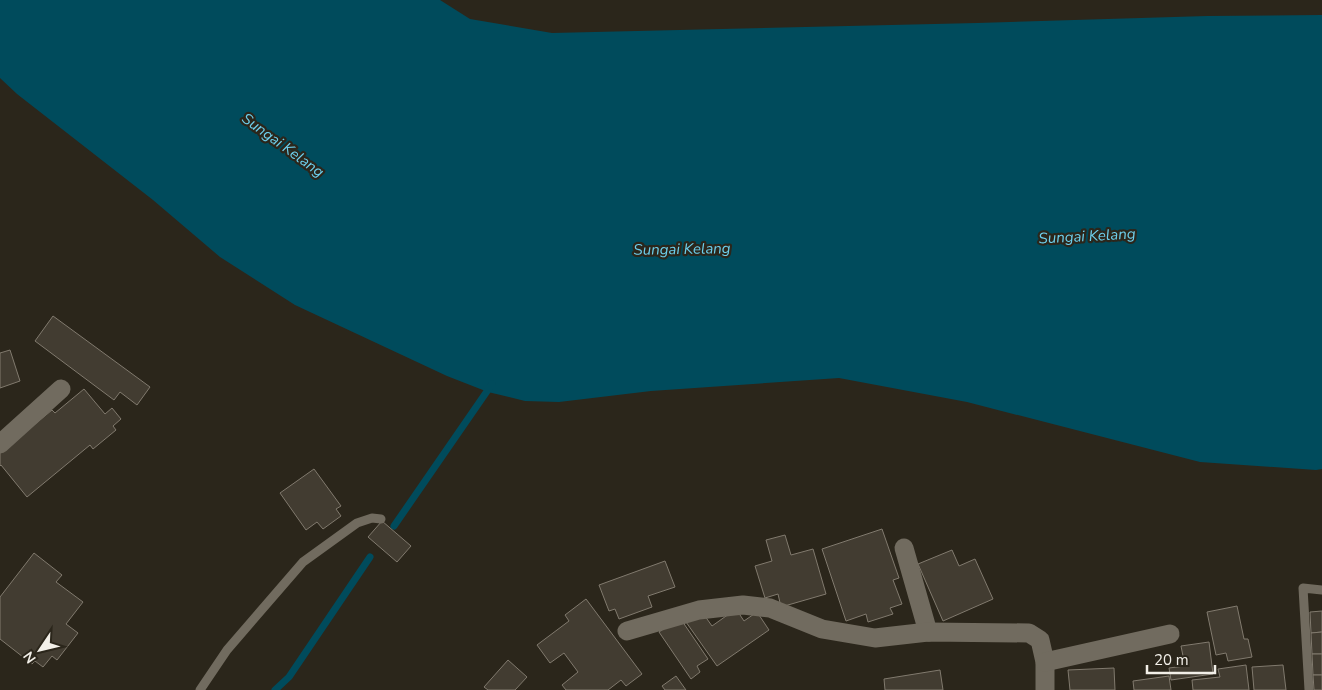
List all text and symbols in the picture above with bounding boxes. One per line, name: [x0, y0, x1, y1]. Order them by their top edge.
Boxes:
water label: Sungai Kelang: [238, 108, 328, 182]
water label: Sungai Kelang: [1038, 223, 1136, 249]
water label: Sungai Kelang: [633, 238, 731, 260]
north arrow: [15, 625, 65, 675]
scale bar: [1147, 642, 1214, 674]
text: N: [19, 647, 41, 667]
text: 20 m: [1154, 650, 1189, 670]

